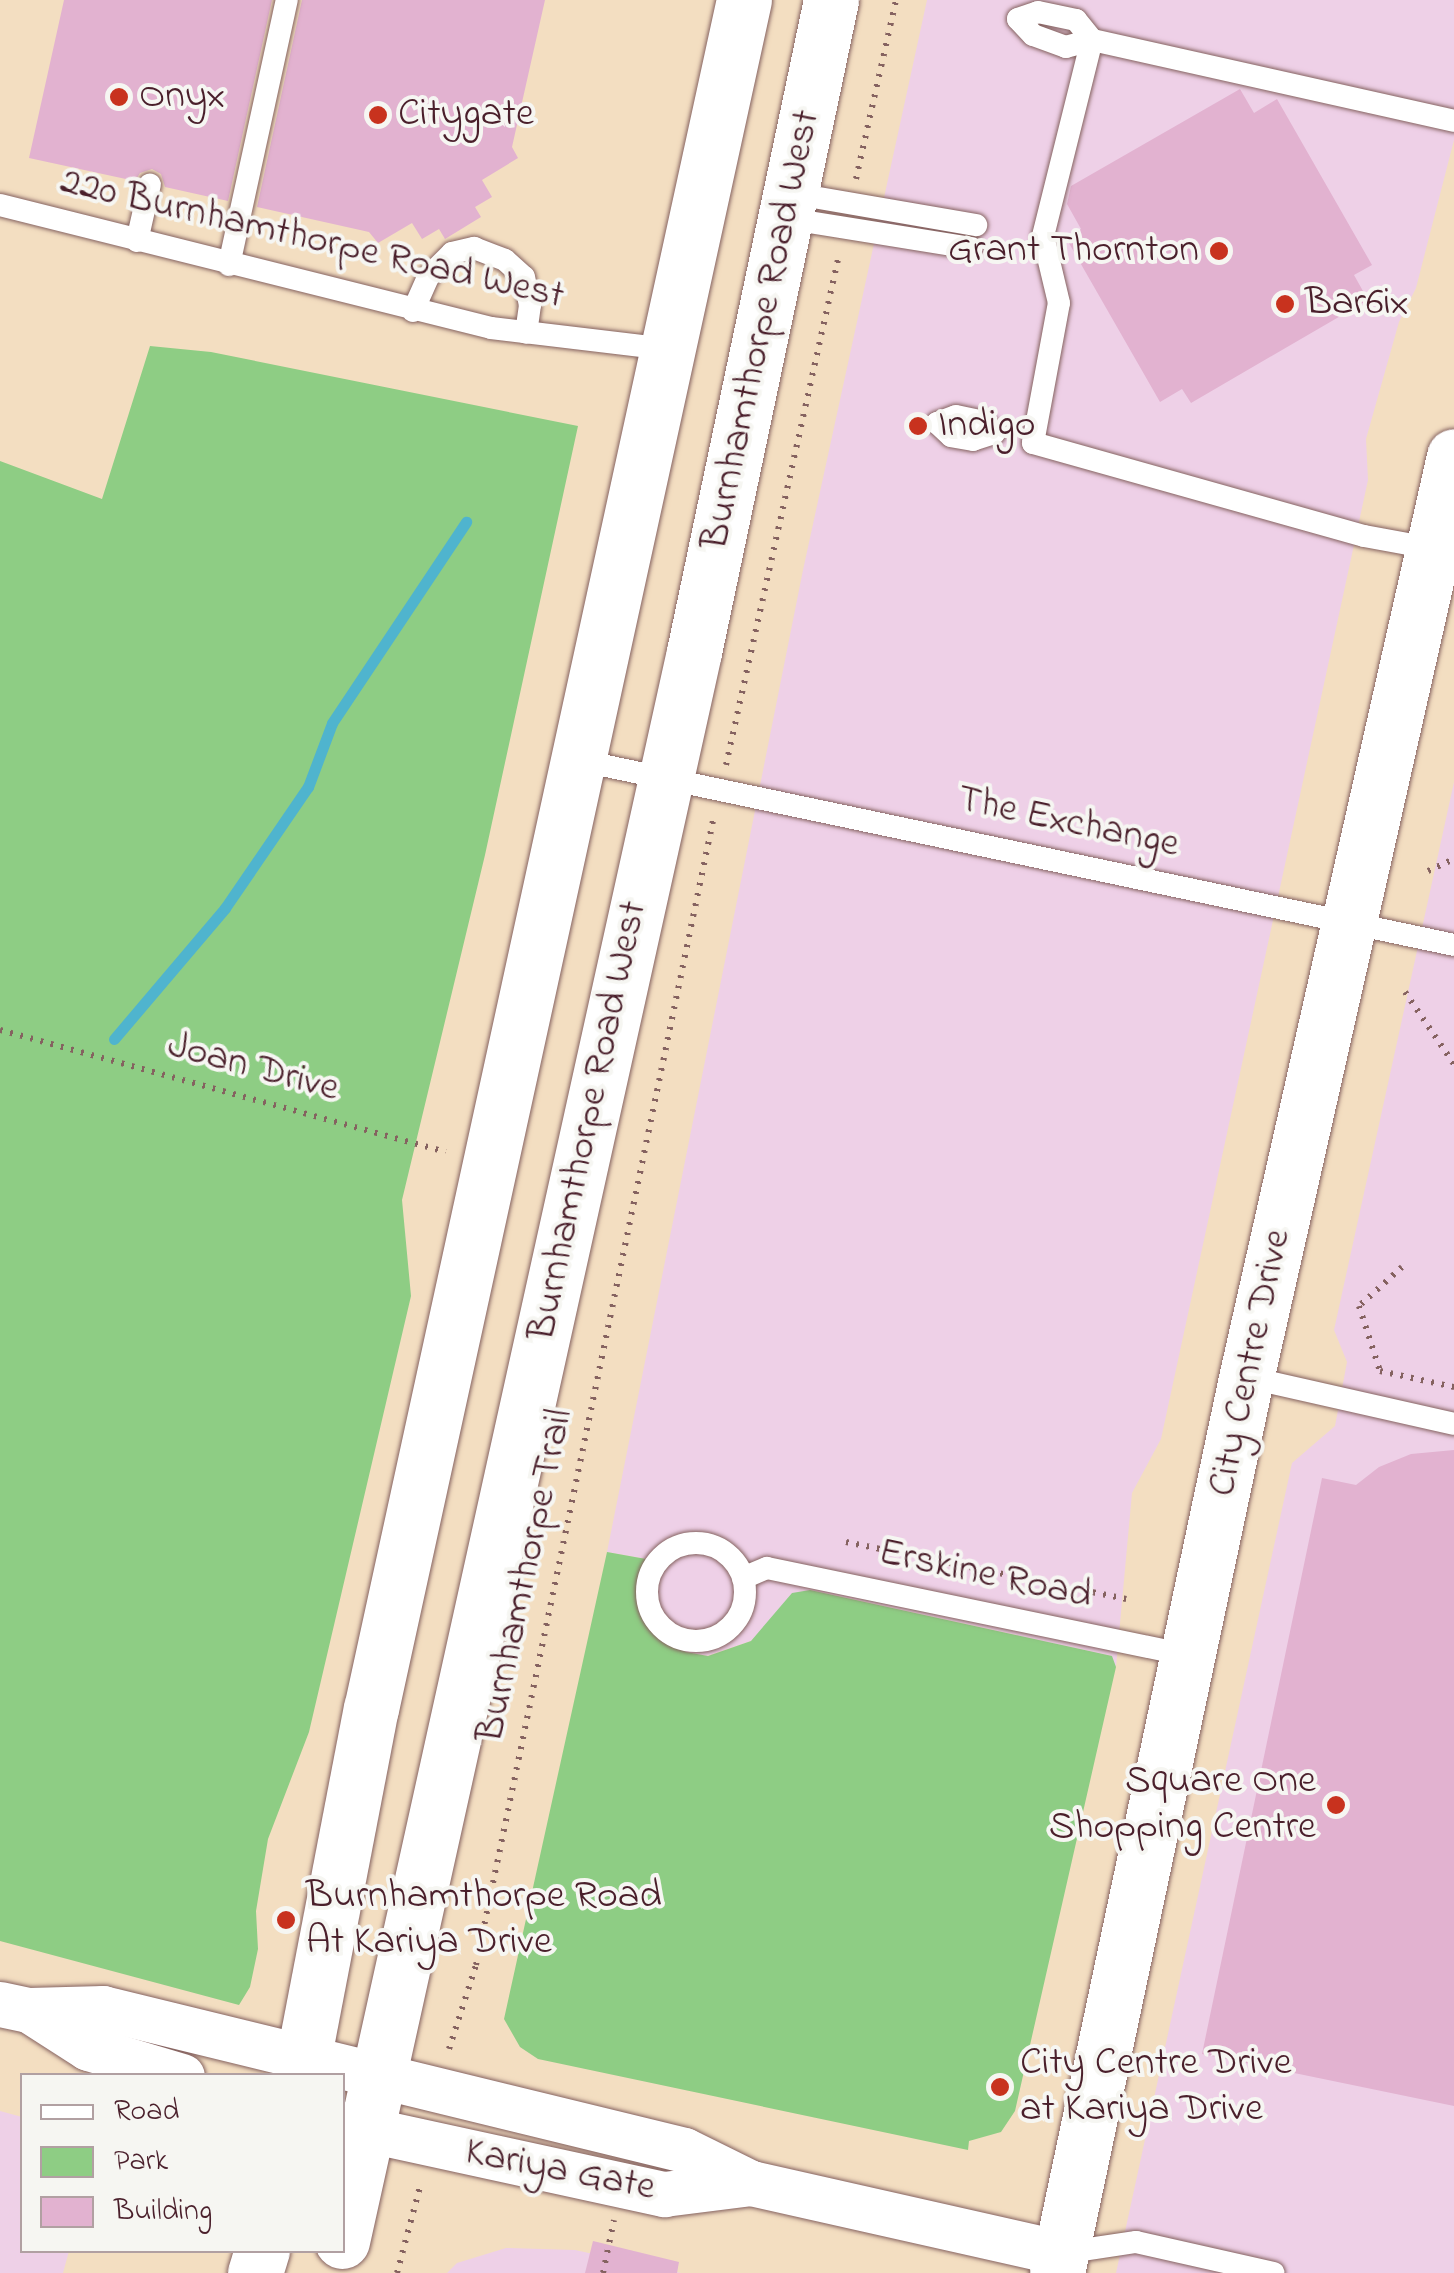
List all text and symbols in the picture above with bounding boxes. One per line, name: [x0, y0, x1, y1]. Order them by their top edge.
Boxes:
place label: Onyx: [139, 73, 225, 121]
marker: Onyx: [108, 86, 130, 108]
place label: Citygate: [398, 91, 534, 139]
marker: Citygate: [367, 104, 389, 126]
street label: Burnhamthorpe Road West: [692, 106, 832, 554]
street label: 220 Burnhamthorpe Road West: [55, 159, 569, 321]
place label: Grant Thornton: [948, 227, 1199, 275]
marker: Grant Thornton: [1208, 240, 1230, 262]
place label: Bar6ix: [1305, 280, 1409, 328]
marker: Bar6ix: [1274, 293, 1296, 315]
place label: Indigo: [938, 402, 1036, 450]
marker: Indigo: [907, 415, 929, 437]
street label: The Exchange: [953, 776, 1183, 870]
street label: Burnhamthorpe Road West: [519, 897, 659, 1345]
street label: Joan Drive: [162, 1022, 344, 1114]
street label: City Centre Drive: [1199, 1225, 1303, 1501]
street label: Burnhamthorpe Trail: [467, 1405, 585, 1747]
street label: Erskine Road: [874, 1529, 1096, 1621]
place label: Square One Shopping Centre: [1049, 1758, 1316, 1852]
marker: Square One Shopping Centre: [1325, 1794, 1347, 1816]
place label: Burnhamthorpe Road At Kariya Drive: [306, 1873, 662, 1967]
marker: Burnhamthorpe Road At Kariya Drive: [275, 1909, 297, 1931]
place label: City Centre Drive at Kariya Drive: [1020, 2040, 1292, 2134]
legend: [20, 2073, 345, 2253]
marker: City Centre Drive at Kariya Drive: [989, 2076, 1011, 2098]
text: Road: [114, 2090, 179, 2134]
street label: Kariya Gate: [461, 2129, 659, 2213]
text: Park: [114, 2140, 168, 2184]
text: Building: [114, 2190, 212, 2234]

